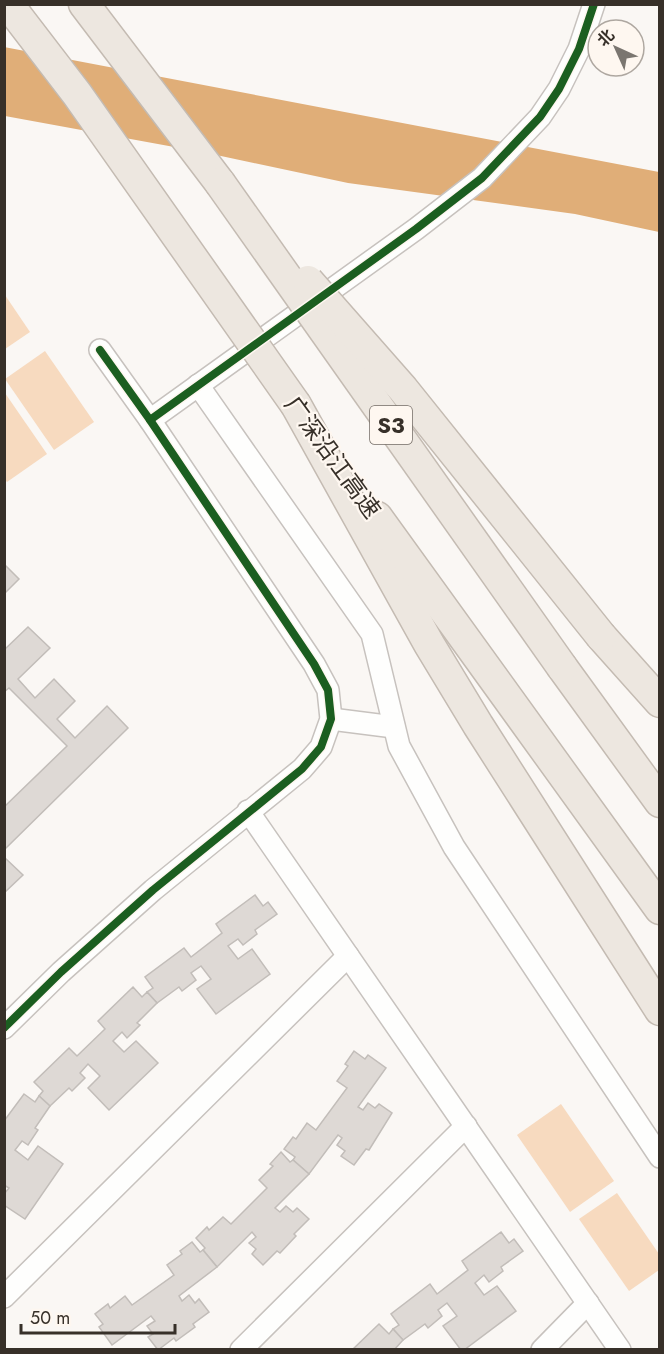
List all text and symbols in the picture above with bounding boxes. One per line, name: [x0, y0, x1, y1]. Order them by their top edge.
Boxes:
north arrow: [586, 18, 646, 78]
text: 北: [592, 24, 620, 52]
street label: 广深沿江高速: [277, 388, 389, 526]
road number: S3: [370, 406, 412, 444]
scale bar: [21, 1297, 176, 1335]
text: 50 m: [30, 1305, 70, 1331]

